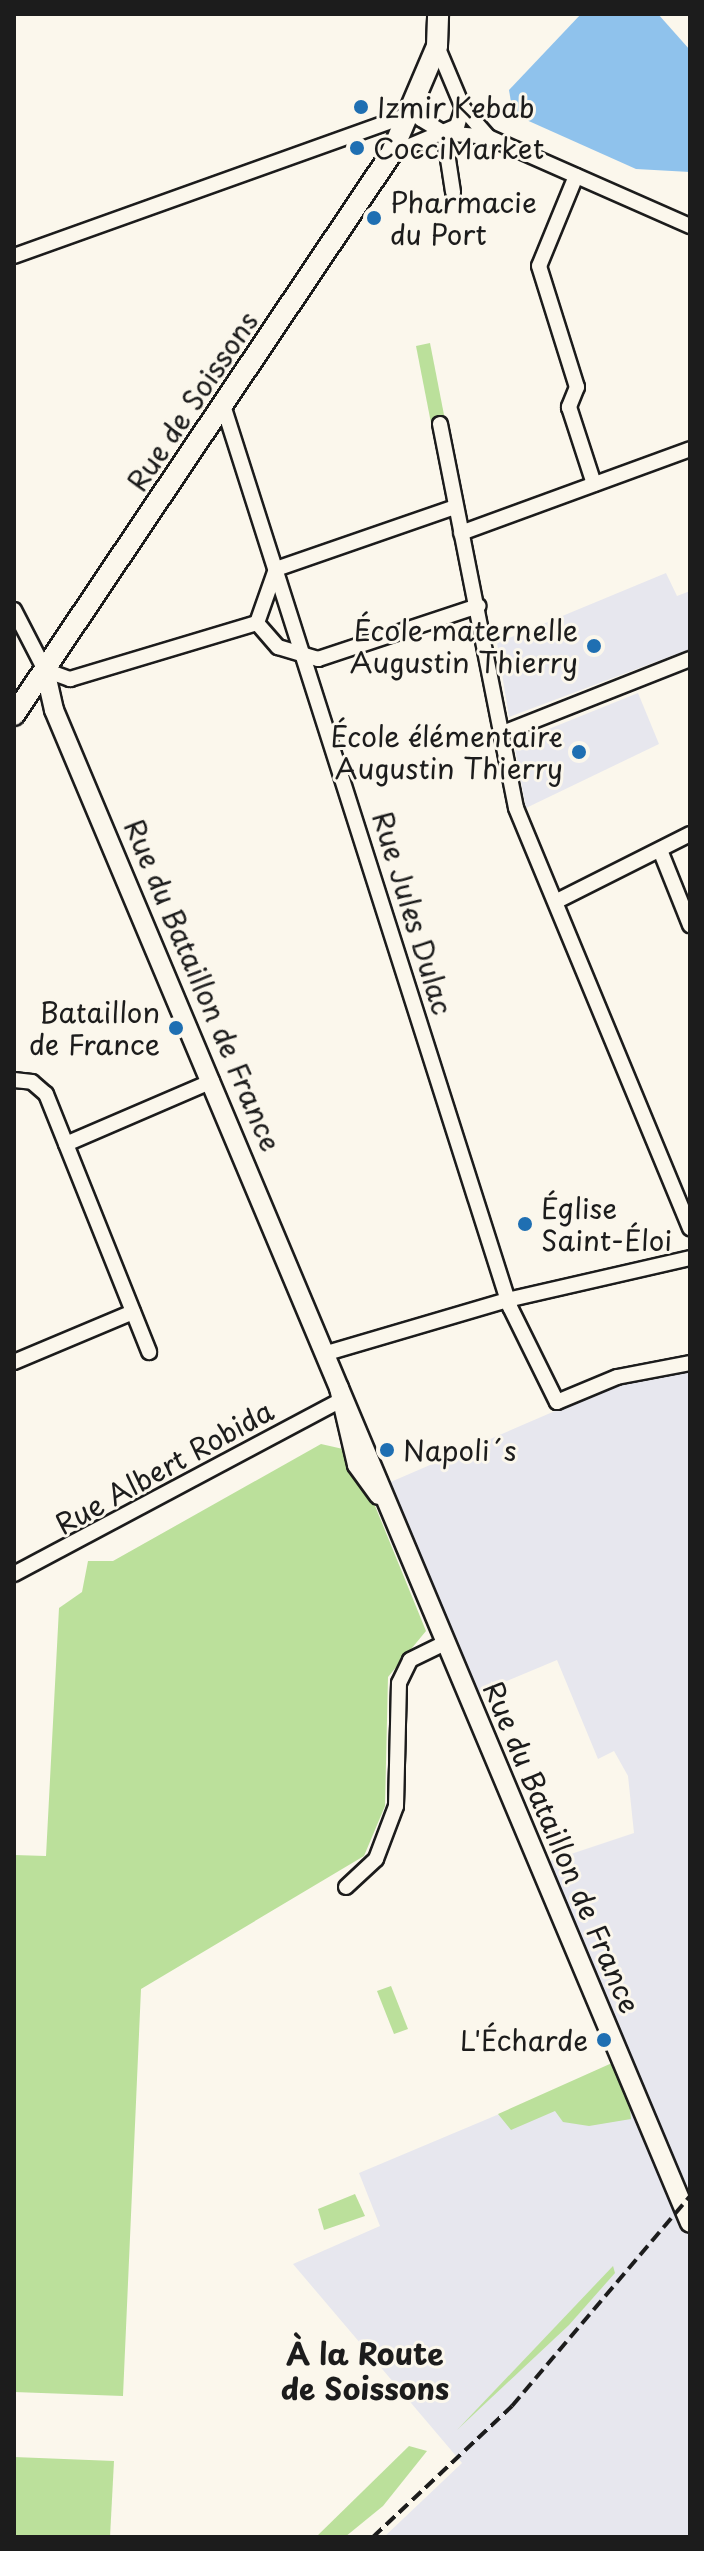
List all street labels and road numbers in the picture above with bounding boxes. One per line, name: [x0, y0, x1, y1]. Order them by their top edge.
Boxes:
street label: Rue de Soissons: [119, 303, 265, 499]
street label: Rue Jules Dulac: [365, 805, 461, 1021]
street label: Rue du Bataillon de France: [116, 811, 290, 1159]
street label: Rue Albert Robida: [48, 1393, 280, 1541]
street label: Rue du Bataillon de France: [475, 1673, 649, 2021]

